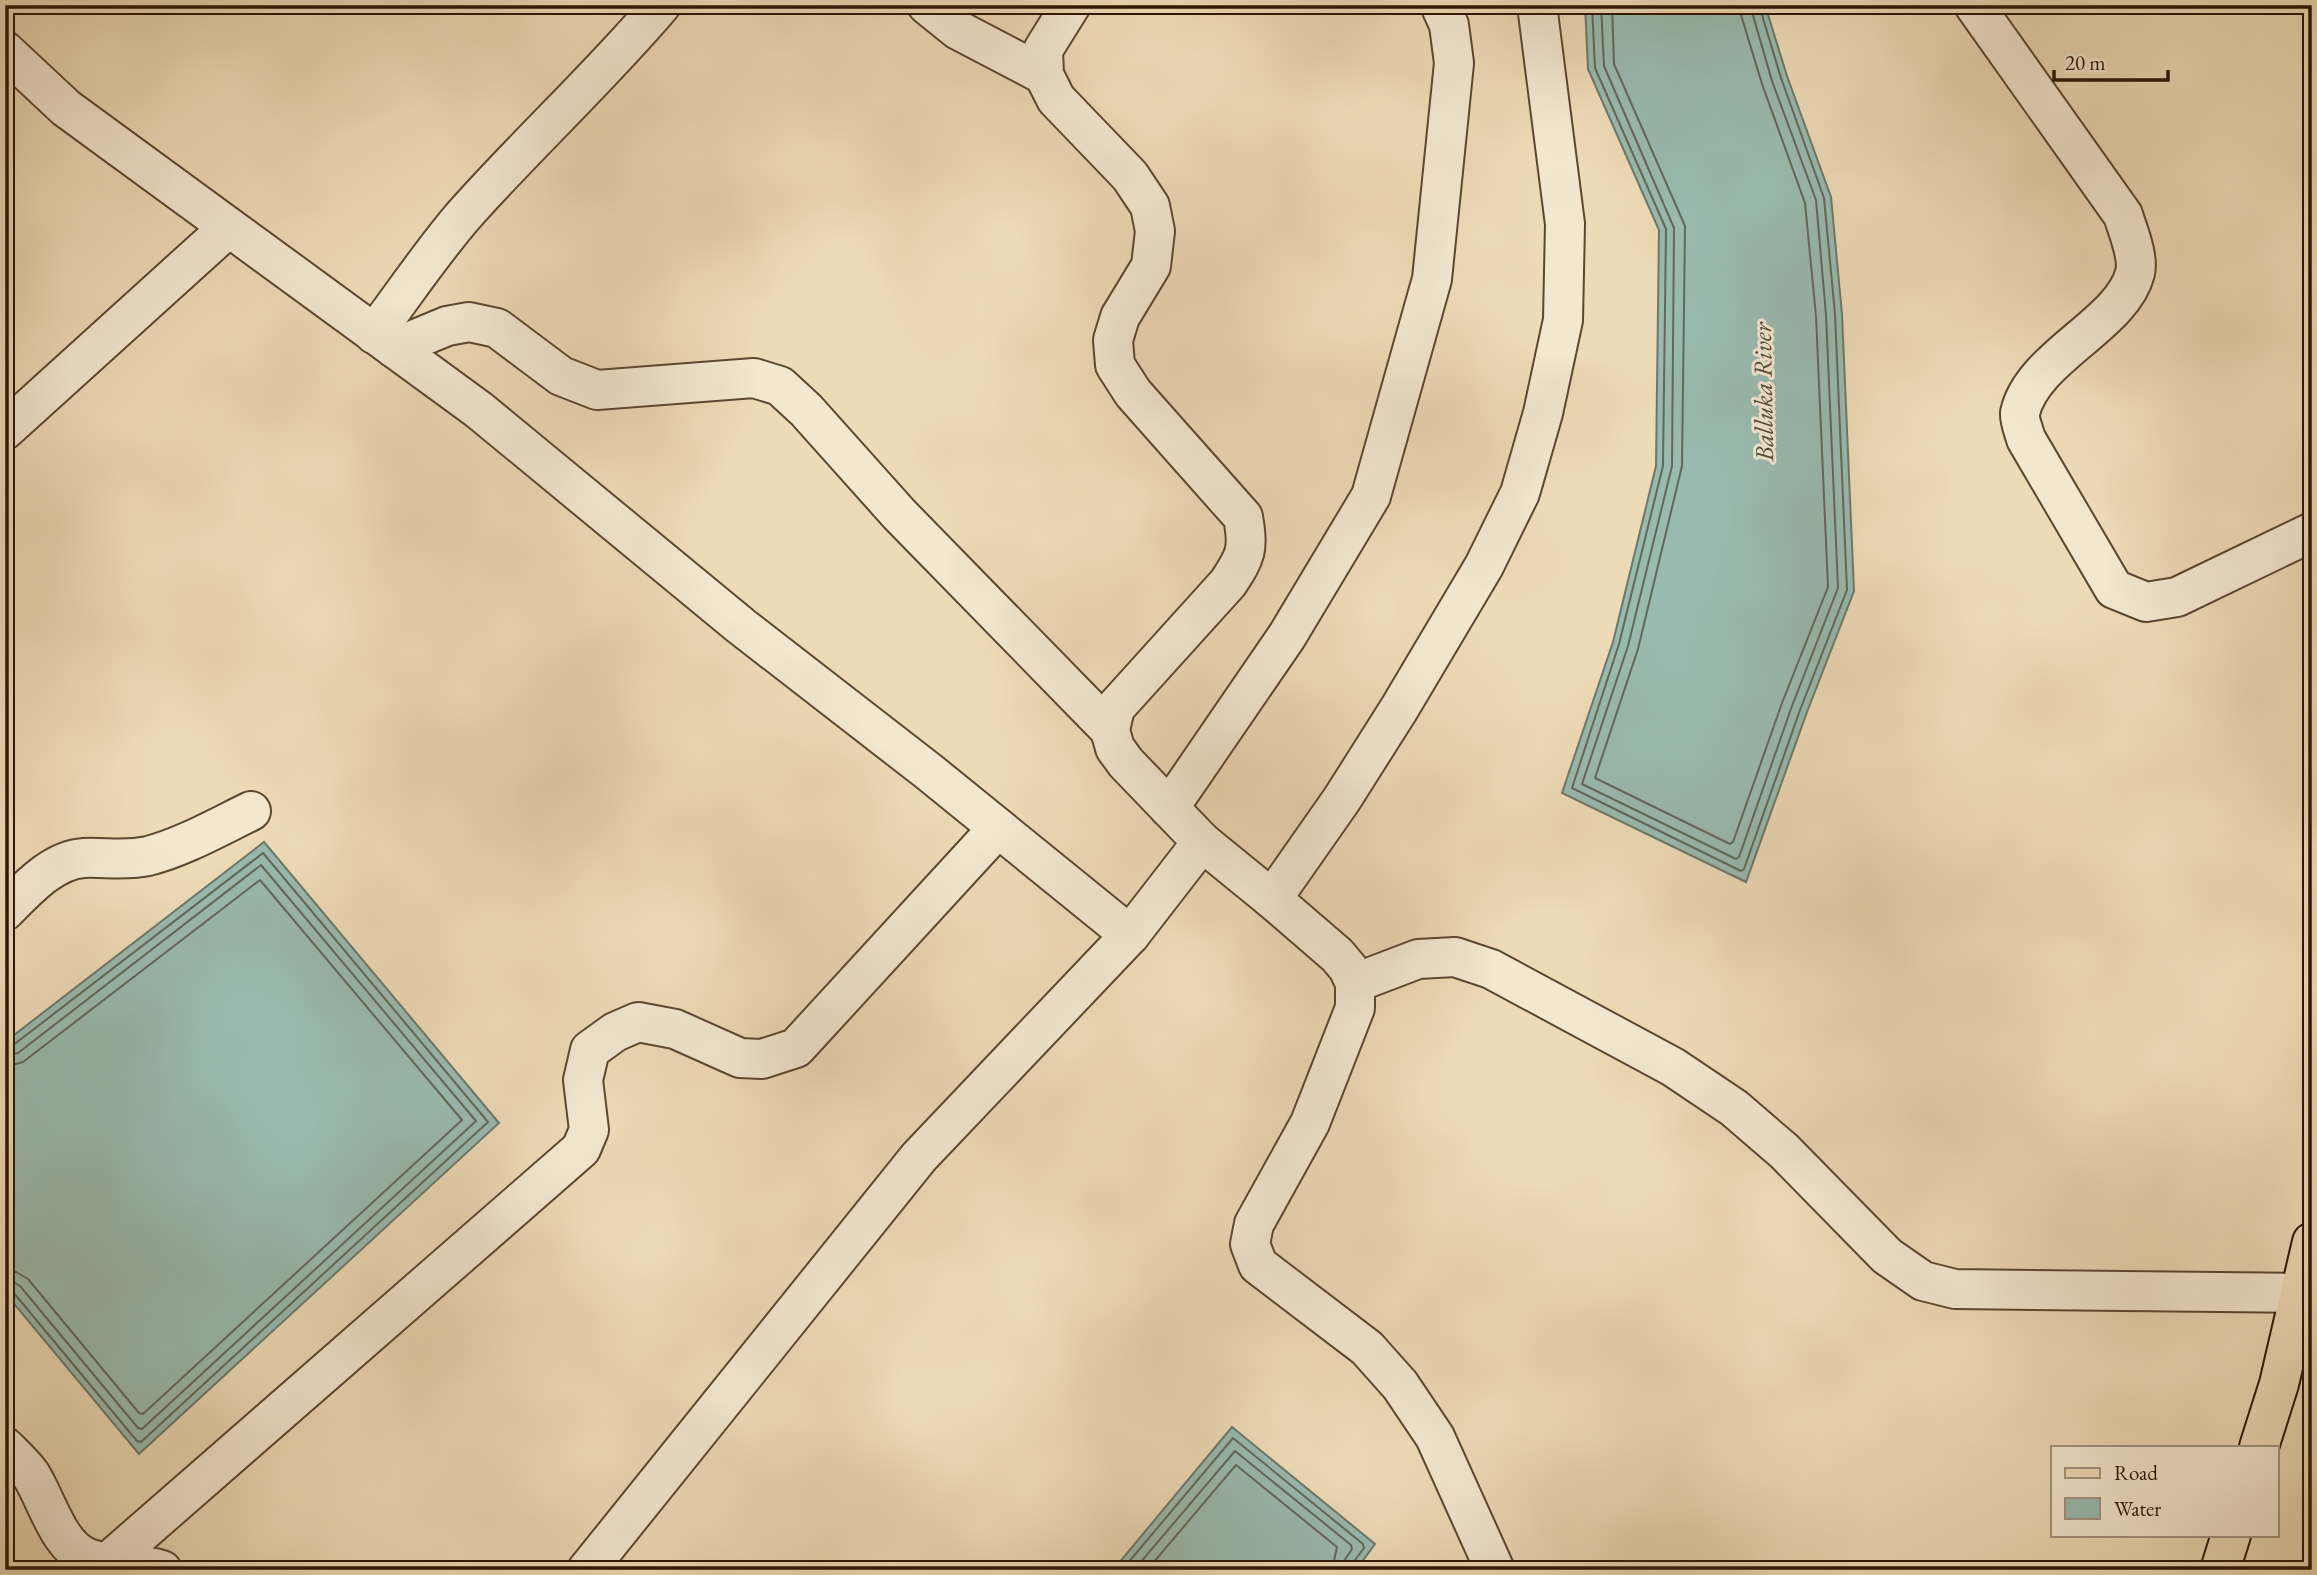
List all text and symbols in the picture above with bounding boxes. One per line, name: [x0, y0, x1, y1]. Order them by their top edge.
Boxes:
scale bar: [2054, 38, 2168, 82]
text: 20 m: [2065, 49, 2106, 76]
water label: Balluka River: [1745, 321, 1781, 463]
legend: [2051, 1446, 2278, 1536]
text: Road: [2114, 1459, 2158, 1486]
text: Water: [2114, 1495, 2161, 1522]

